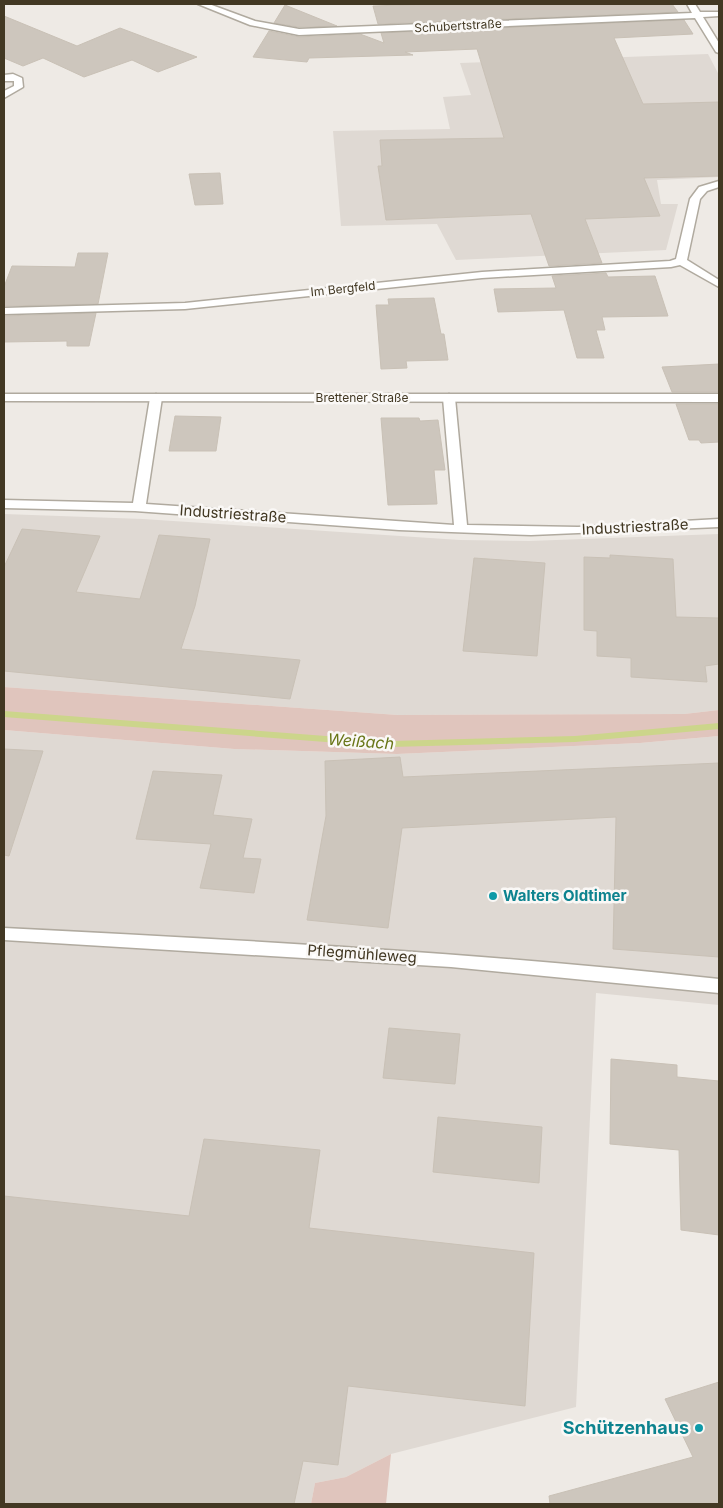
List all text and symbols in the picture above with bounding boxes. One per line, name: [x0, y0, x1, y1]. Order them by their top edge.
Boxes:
street label: Schubertstraße: [414, 16, 502, 35]
street label: Im Bergfeld: [310, 278, 376, 299]
street label: Brettener Straße: [316, 390, 408, 405]
street label: Industriestraße: [179, 500, 287, 527]
street label: Industriestraße: [581, 514, 689, 539]
water label: Weißach: [327, 729, 395, 753]
place label: Walters Oldtimer: [503, 886, 627, 905]
marker: Walters Oldtimer: [487, 890, 499, 902]
street label: Pflegmühleweg: [307, 940, 417, 967]
place label: Schützenhaus: [563, 1417, 689, 1438]
marker: Schützenhaus: [693, 1422, 705, 1434]

